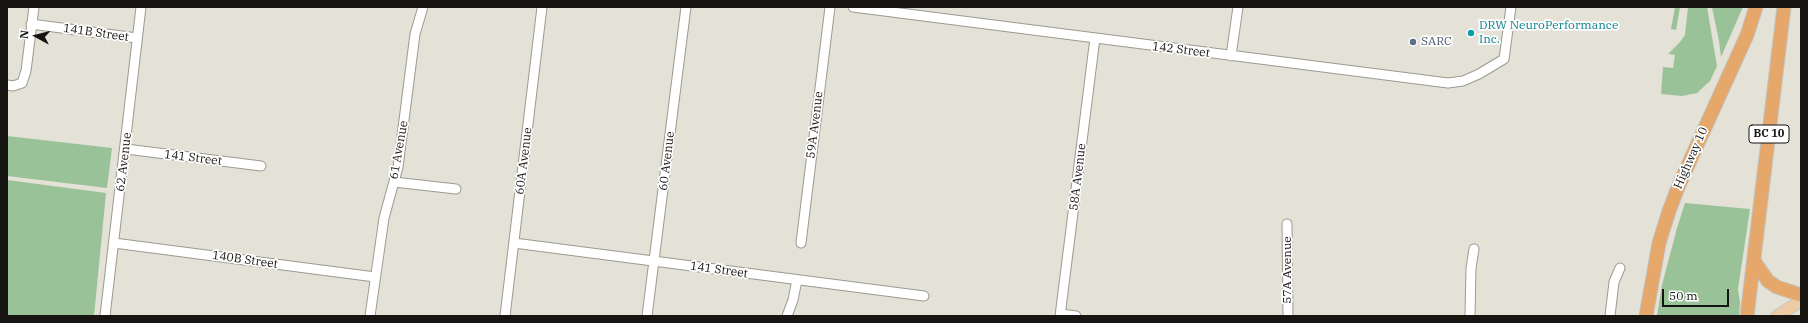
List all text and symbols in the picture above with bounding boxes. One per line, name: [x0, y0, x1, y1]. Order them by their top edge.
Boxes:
north arrow: [16, 16, 56, 56]
place label: DRW NeuroPerformance Inc.: [1479, 19, 1618, 47]
street label: 141B Street: [62, 21, 130, 45]
marker: DRW NeuroPerformance Inc.: [1466, 28, 1476, 38]
text: N: [17, 29, 32, 40]
place label: SARC: [1421, 35, 1452, 49]
marker: SARC: [1408, 37, 1418, 47]
street label: 142 Street: [1151, 39, 1211, 61]
street label: 59A Avenue: [804, 91, 826, 159]
street label: 61 Avenue: [387, 120, 411, 180]
street label: Highway 10: [1671, 125, 1711, 191]
road number: BC 10: [1749, 125, 1789, 143]
street label: 60A Avenue: [513, 127, 535, 195]
street label: 60 Avenue: [656, 131, 678, 191]
street label: 62 Avenue: [113, 132, 135, 192]
street label: 58A Avenue: [1067, 143, 1089, 211]
street label: 141 Street: [163, 147, 223, 169]
street label: 57A Avenue: [1281, 236, 1295, 304]
street label: 140B Street: [211, 248, 279, 272]
street label: 141 Street: [689, 259, 749, 281]
scale bar: [1664, 281, 1731, 307]
text: 50 m: [1669, 288, 1698, 303]

